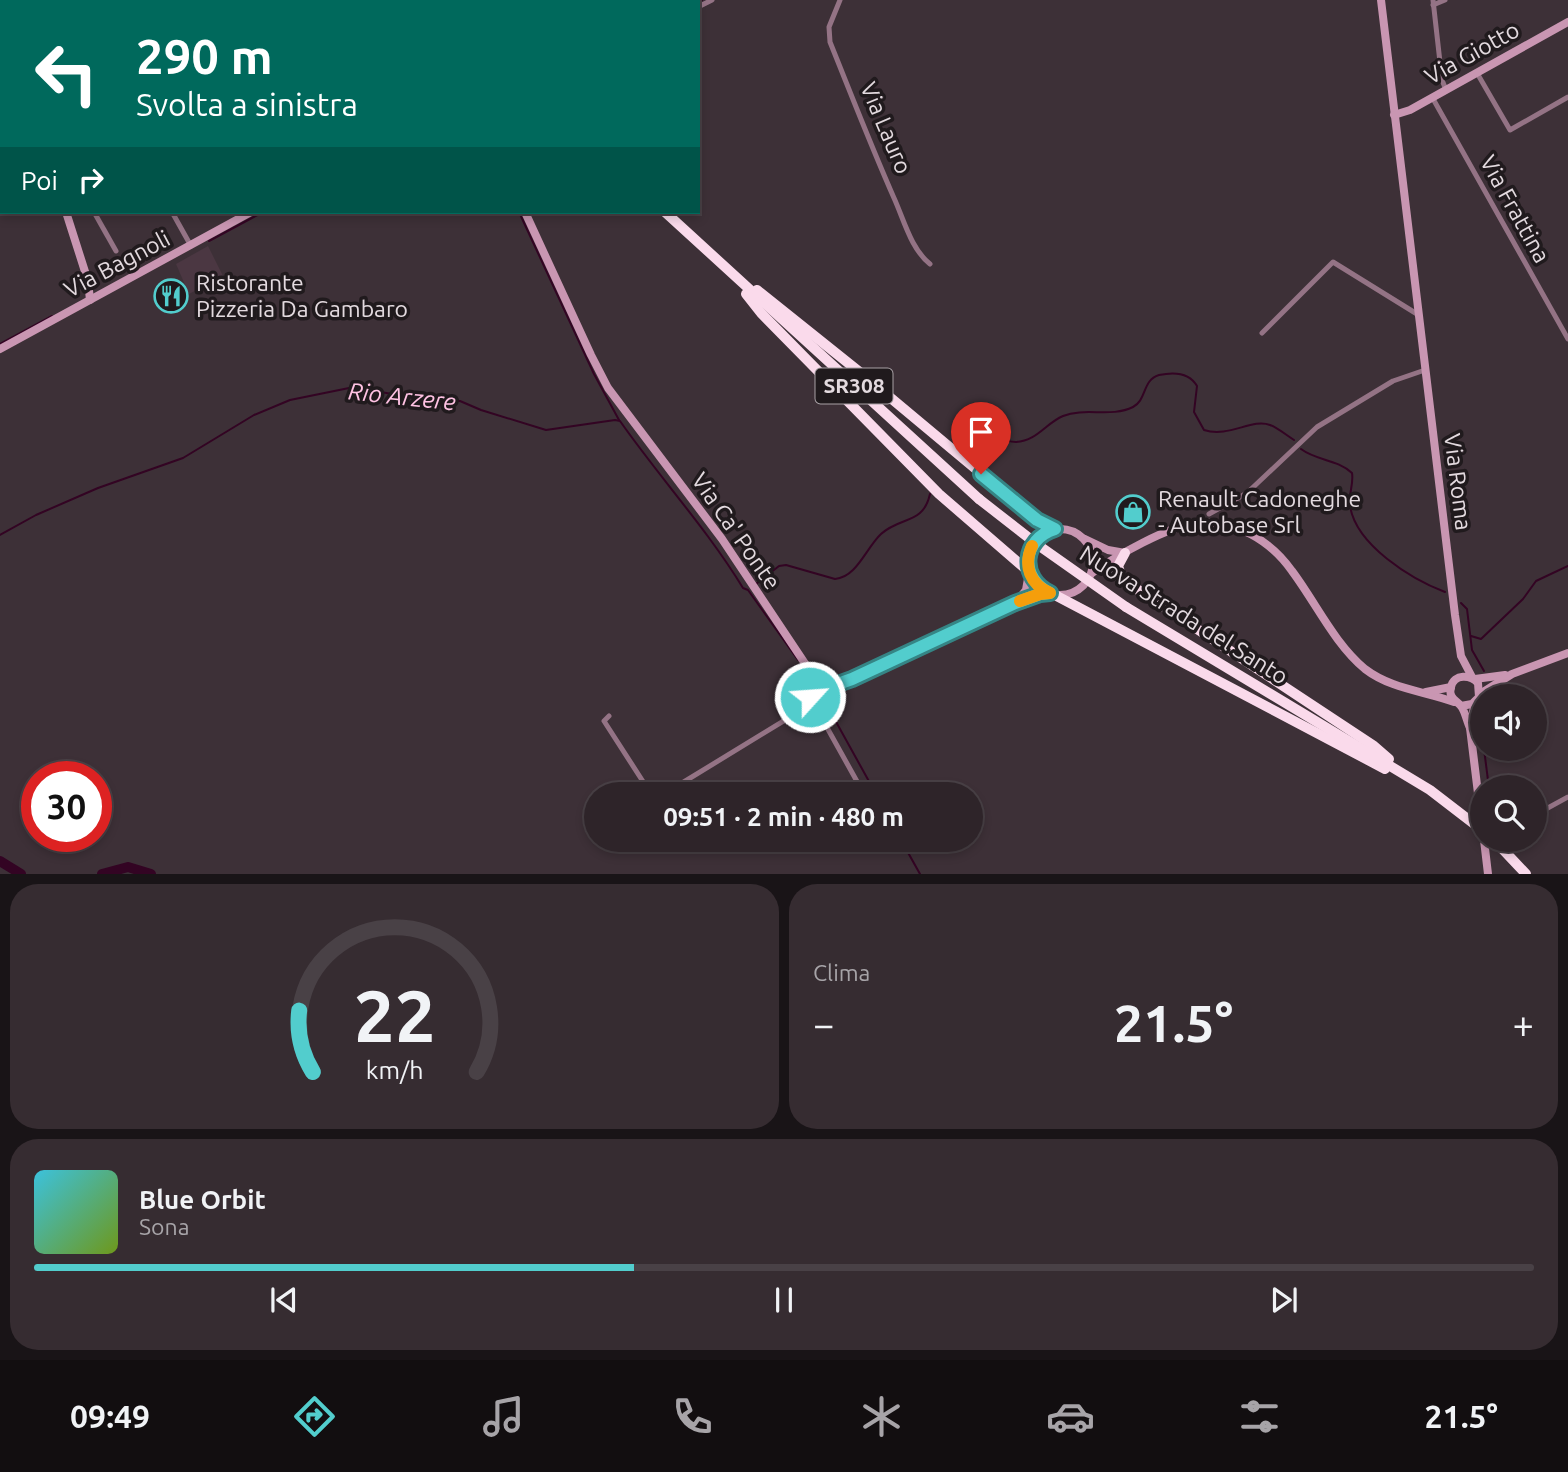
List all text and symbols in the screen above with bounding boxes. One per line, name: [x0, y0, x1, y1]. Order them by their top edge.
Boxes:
street label: Via Giotto: [1420, 16, 1523, 89]
icon: left: [21, 28, 112, 119]
text: 290 m: [136, 28, 273, 83]
street label: Via Lauro: [856, 78, 917, 177]
text: Svolta a sinistra: [136, 86, 358, 122]
street label: Via Frattina: [1476, 151, 1555, 267]
icon: right: [72, 161, 110, 199]
text: Poi: [21, 166, 58, 195]
street label: Via Bagnoli: [60, 225, 174, 302]
place label: Ristorante Pizzeria Da Gambaro: [196, 270, 408, 321]
restaurant icon: Ristorante Pizzeria Da Gambaro: [152, 277, 190, 315]
road number: SR308: [816, 368, 892, 404]
water label: Rio Arzere: [347, 377, 457, 416]
pin: [951, 402, 1011, 474]
icon: arrive: [962, 413, 1000, 451]
street label: Via Roma: [1440, 432, 1477, 532]
street label: Via Ca' Ponte: [687, 468, 786, 594]
place label: Renault Cadoneghe - Autobase Srl: [1158, 486, 1361, 537]
shop icon: Renault Cadoneghe - Autobase Srl: [1114, 493, 1152, 531]
street label: Nuova Strada del Santo: [1076, 540, 1293, 689]
position arrow: [773, 660, 847, 734]
map controls: [1470, 684, 1547, 852]
button: sound: [1470, 684, 1547, 761]
speed limit sign: 30: [21, 761, 112, 852]
button: search: [1470, 775, 1547, 852]
text: 09:51 · 2 min · 480 m: [663, 802, 904, 831]
text: Clima: [813, 960, 870, 985]
text: 22: [353, 975, 436, 1057]
text: 21.5°: [1114, 994, 1233, 1052]
text: −: [813, 1003, 834, 1045]
text: +: [1513, 1003, 1534, 1045]
text: km/h: [366, 1056, 423, 1084]
text: Blue Orbit: [139, 1185, 266, 1214]
text: Sona: [139, 1214, 189, 1239]
icon: previous: [265, 1281, 303, 1319]
icon: pause: [765, 1281, 803, 1319]
icon: next: [1265, 1281, 1303, 1319]
icon: directions: [290, 1392, 339, 1441]
icon: music: [479, 1392, 528, 1441]
icon: phone: [668, 1392, 717, 1441]
icon: climate: [857, 1392, 906, 1441]
icon: car: [1046, 1392, 1095, 1441]
icon: filters: [1235, 1392, 1284, 1441]
text: 09:49: [70, 1398, 150, 1434]
text: 21.5°: [1425, 1398, 1498, 1434]

